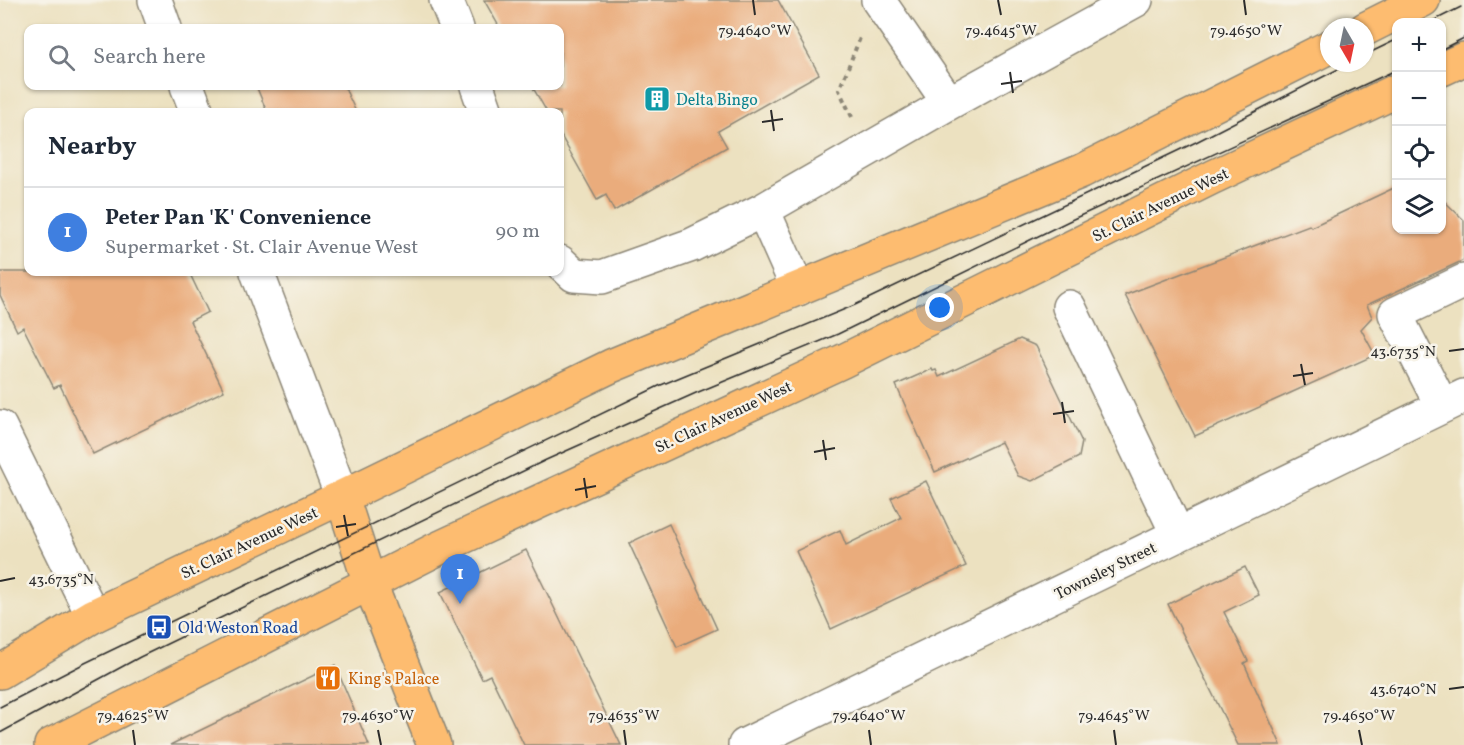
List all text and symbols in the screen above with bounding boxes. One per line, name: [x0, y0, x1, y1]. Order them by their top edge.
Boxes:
north arrow: [1320, 18, 1374, 72]
map controls: [1392, 18, 1446, 234]
button: +: [1392, 18, 1446, 72]
text: 79.4640°W: [718, 21, 792, 42]
text: 79.4645°W: [965, 21, 1037, 42]
text: 79.4650°W: [1210, 21, 1282, 42]
search box: [24, 24, 564, 90]
icon: search: [45, 41, 78, 74]
text: Search here: [93, 42, 206, 73]
button: −: [1392, 72, 1446, 126]
building icon: Delta Bingo: [642, 84, 672, 114]
place label: Delta Bingo: [676, 90, 758, 112]
button: locate: [1392, 126, 1446, 180]
text: Nearby: [48, 129, 137, 165]
street label: St. Clair Avenue West: [1089, 163, 1233, 248]
button: layers: [1392, 180, 1446, 234]
text: Peter Pan 'K' Convenience: [105, 203, 371, 234]
text: 1: [63, 218, 72, 246]
text: 90 m: [496, 218, 540, 246]
text: Supermarket · St. Clair Avenue West: [105, 234, 418, 262]
your location: [925, 293, 954, 322]
text: 43.6735°N: [1370, 342, 1436, 363]
street label: St. Clair Avenue West: [652, 376, 796, 459]
street label: St. Clair Avenue West: [178, 502, 322, 585]
street label: Townsley Street: [1051, 537, 1161, 606]
pin: 1: [440, 554, 480, 604]
text: 43.6735°N: [28, 570, 94, 591]
bus stop icon: Old Weston Road: [144, 612, 174, 642]
place label: Old Weston Road: [178, 618, 298, 640]
restaurant icon: King's Palace: [313, 663, 343, 693]
place label: King's Palace: [348, 669, 439, 691]
text: 43.6740°N: [1369, 680, 1437, 701]
text: 79.4625°W: [97, 706, 169, 727]
text: 79.4630°W: [342, 706, 414, 727]
text: 79.4635°W: [589, 706, 659, 727]
text: 79.4640°W: [832, 706, 906, 727]
text: 79.4645°W: [1078, 706, 1150, 727]
text: 79.4650°W: [1323, 706, 1395, 727]

